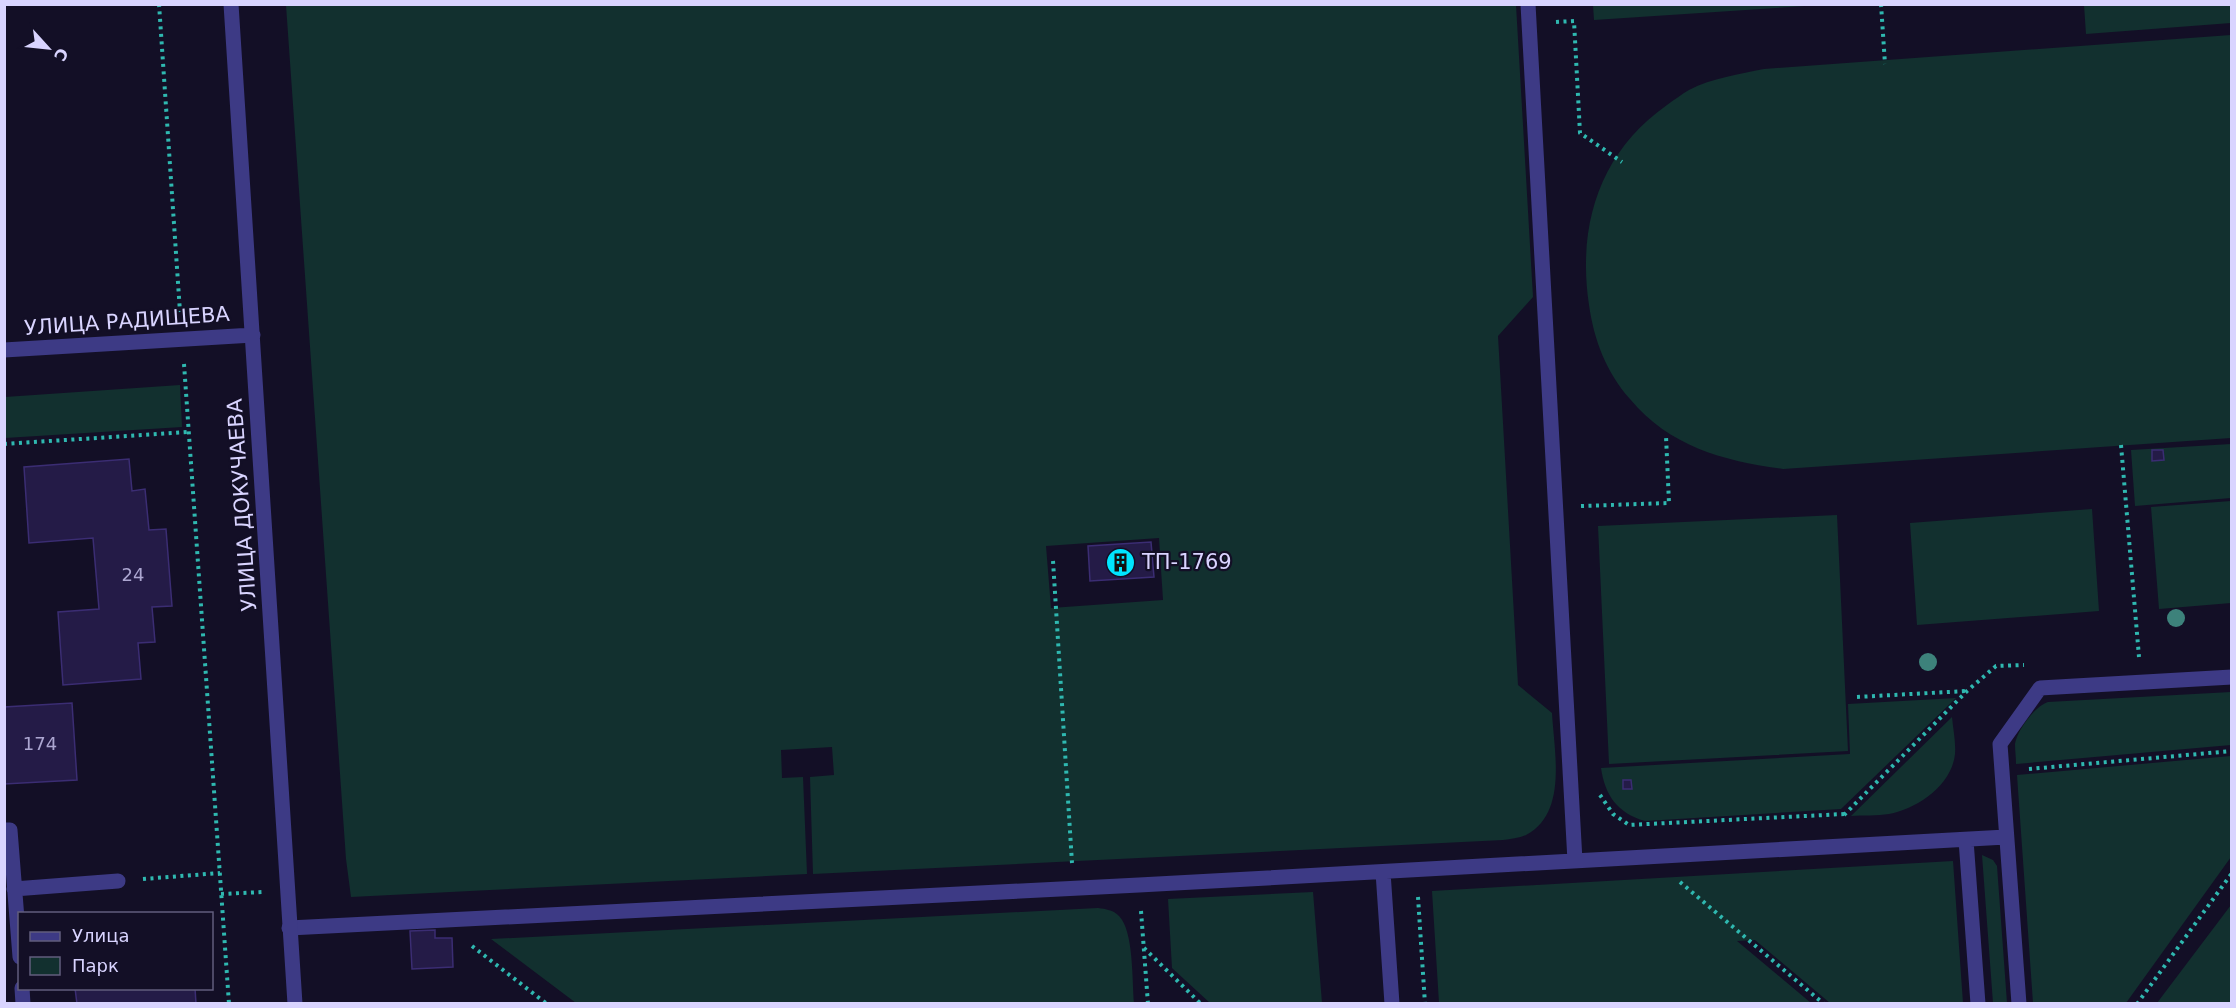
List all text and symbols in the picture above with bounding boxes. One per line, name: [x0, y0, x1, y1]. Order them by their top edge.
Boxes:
north arrow: [18, 18, 78, 78]
text: С: [50, 45, 72, 64]
street label: УЛИЦА РАДИЩЕВА: [24, 302, 231, 340]
street label: УЛИЦА ДОКУЧАЕВА: [223, 397, 261, 612]
building icon: ТП-1769: [1105, 546, 1137, 578]
place label: ТП-1769: [1141, 550, 1232, 574]
house number: 24: [122, 564, 144, 585]
house number: 174: [23, 733, 57, 754]
legend: [18, 912, 213, 990]
text: Улица: [72, 925, 129, 946]
text: Парк: [72, 955, 119, 976]

